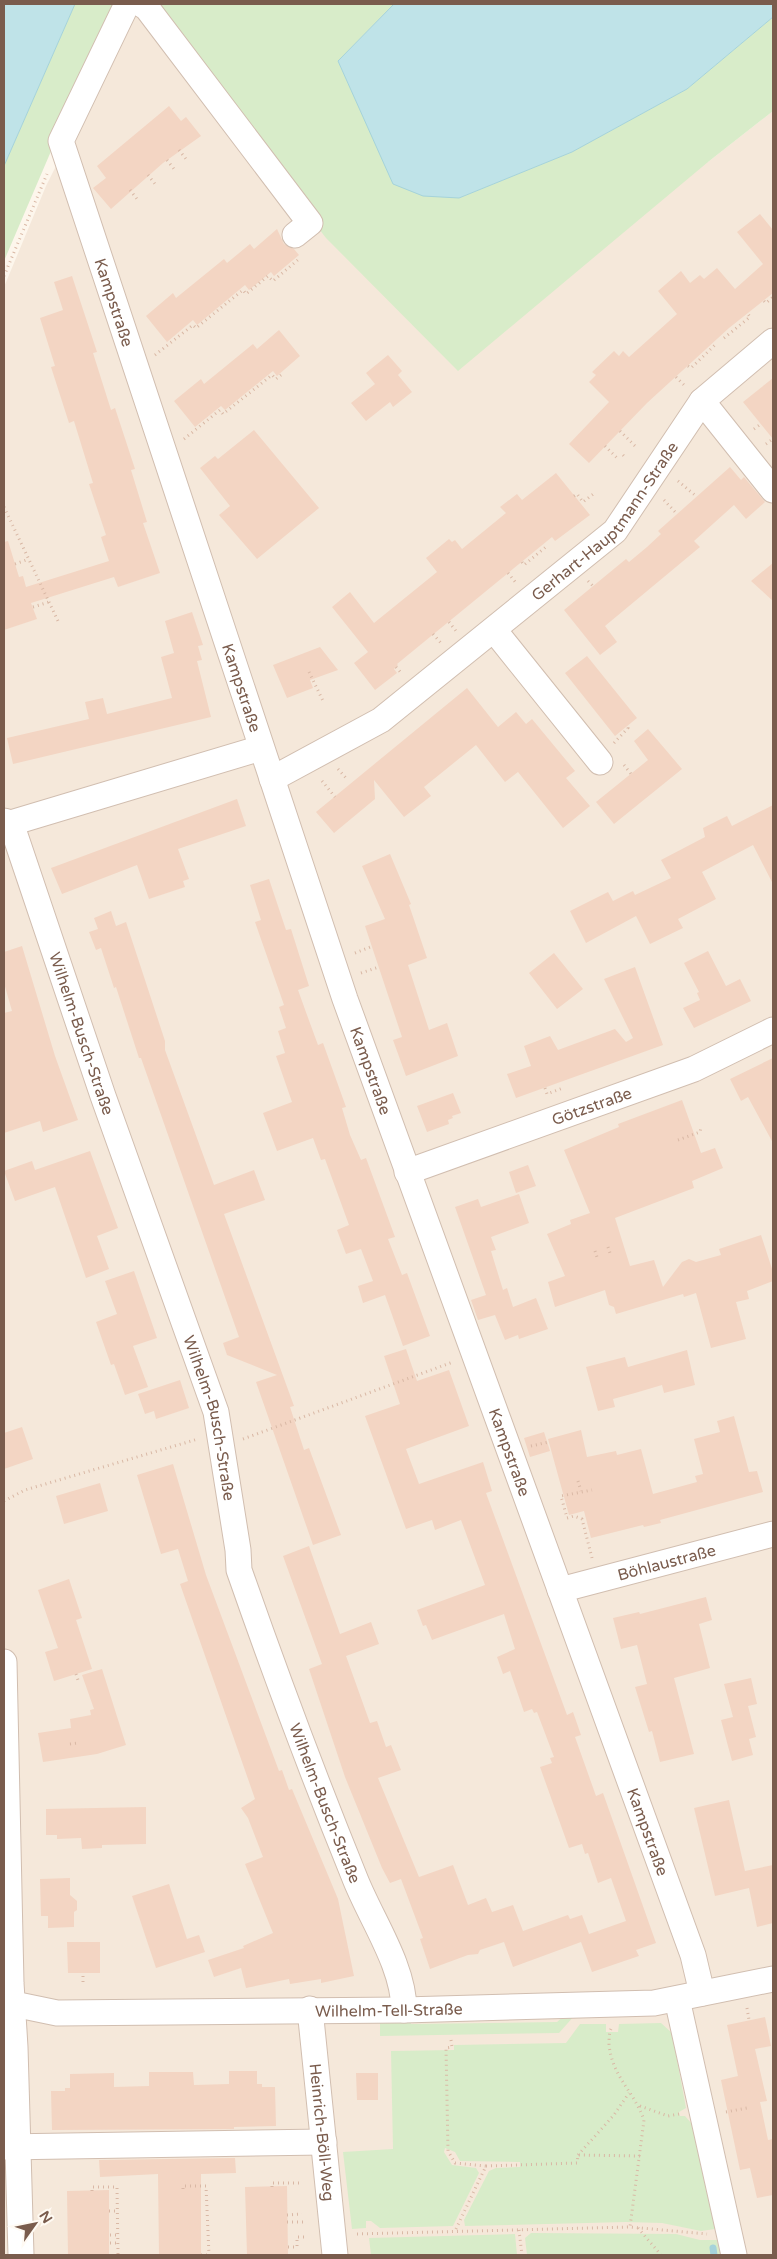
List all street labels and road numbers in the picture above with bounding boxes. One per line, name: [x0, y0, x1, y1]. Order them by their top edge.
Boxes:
street label: Kampstraße: [89, 256, 137, 350]
street label: Gerhart-Hauptmann-Straße: [528, 438, 683, 606]
street label: Kampstraße: [217, 641, 265, 735]
street label: Wilhelm-Busch-Straße: [44, 950, 118, 1118]
street label: Kampstraße: [345, 1024, 395, 1118]
street label: Götzstraße: [549, 1083, 635, 1130]
street label: Wilhelm-Busch-Straße: [178, 1333, 239, 1502]
street label: Kampstraße: [484, 1406, 534, 1499]
street label: Böhlaustraße: [615, 1541, 718, 1585]
street label: Wilhelm-Busch-Straße: [284, 1720, 365, 1886]
street label: Kampstraße: [622, 1785, 672, 1879]
street label: Wilhelm-Tell-Straße: [315, 1999, 463, 2022]
street label: Heinrich-Böll-Weg: [305, 2063, 338, 2202]

